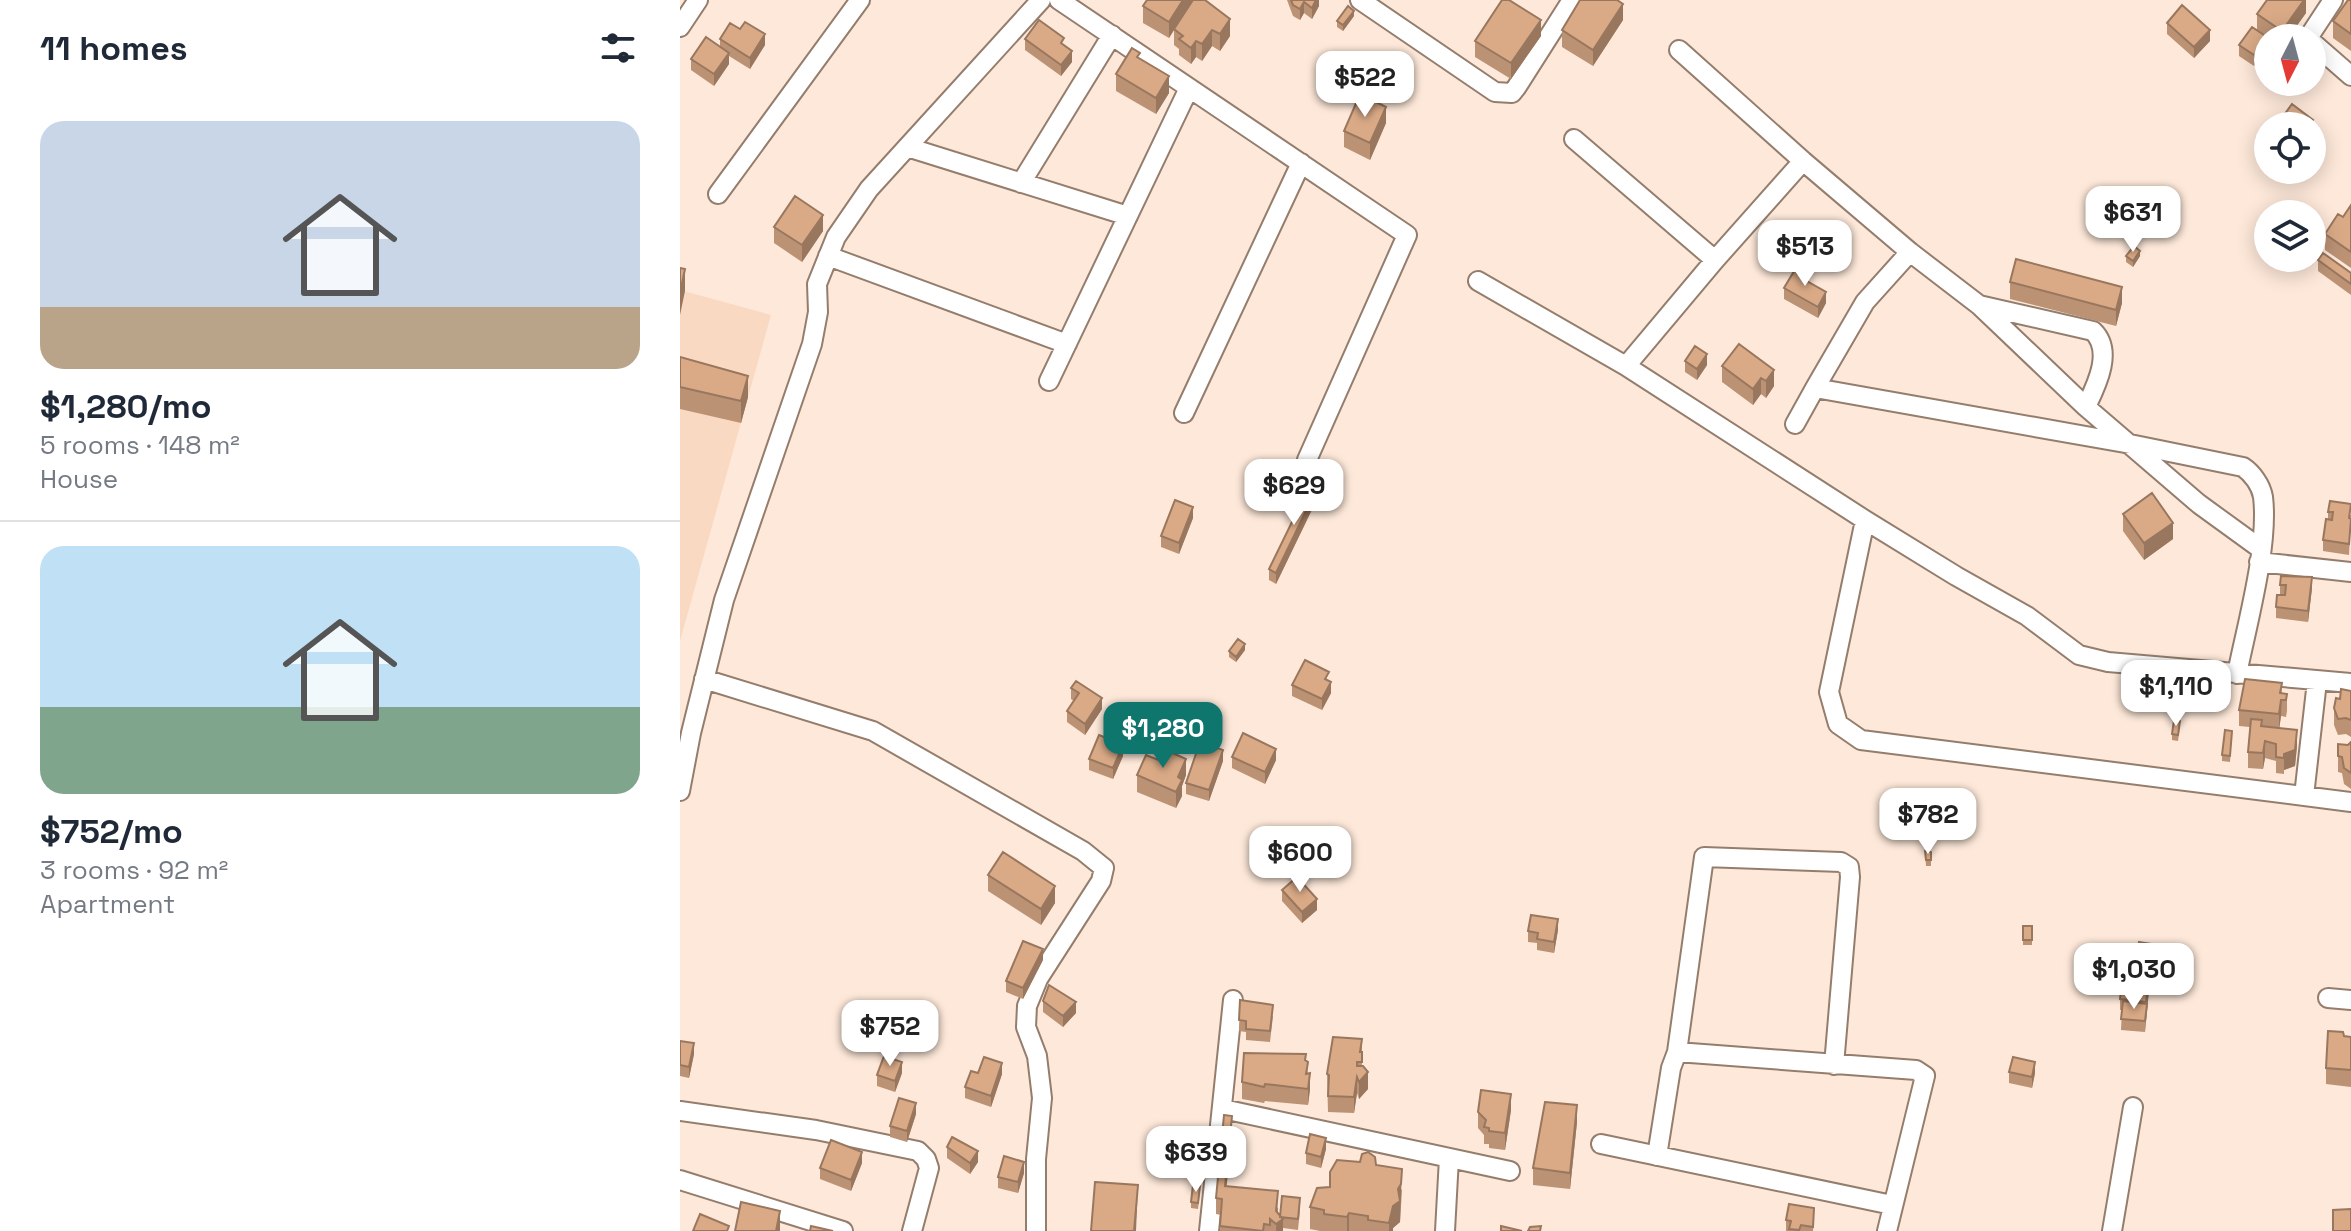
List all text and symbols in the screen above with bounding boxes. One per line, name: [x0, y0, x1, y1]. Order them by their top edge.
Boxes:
north arrow: [2254, 24, 2326, 96]
map controls: [2254, 24, 2326, 272]
icon: filters: [596, 26, 640, 70]
text: 11 homes: [40, 27, 188, 70]
pin: $522: [1318, 51, 1412, 119]
text: $522: [1334, 60, 1396, 94]
button: locate: [2254, 112, 2326, 184]
icon: home: [268, 173, 412, 317]
pin: $631: [2086, 186, 2180, 254]
text: $631: [2104, 195, 2162, 229]
button: layers: [2254, 200, 2326, 272]
pin: $513: [1758, 220, 1852, 288]
text: $513: [1776, 229, 1834, 263]
text: $1,280/mo: [40, 385, 212, 428]
text: 5 rooms · 148 m²: [40, 428, 240, 462]
pin: $629: [1247, 459, 1341, 527]
text: House: [40, 462, 118, 496]
text: $629: [1262, 468, 1326, 502]
icon: home: [268, 598, 412, 742]
pin: $1,110: [2111, 660, 2241, 728]
text: $1,110: [2139, 669, 2213, 703]
pin: $1,280: [1098, 702, 1228, 770]
text: $1,280: [1121, 711, 1205, 745]
pin: $782: [1881, 788, 1975, 856]
text: $782: [1897, 797, 1959, 831]
text: $752/mo: [40, 810, 183, 853]
pin: $600: [1253, 826, 1347, 894]
text: $600: [1267, 835, 1333, 869]
text: 3 rooms · 92 m²: [40, 853, 228, 887]
text: Apartment: [40, 887, 175, 921]
pin: $1,030: [2069, 943, 2199, 1011]
text: $1,030: [2092, 952, 2176, 986]
pin: $752: [843, 1000, 937, 1068]
text: $752: [860, 1009, 921, 1043]
pin: $639: [1149, 1126, 1243, 1194]
text: $639: [1164, 1135, 1228, 1169]

